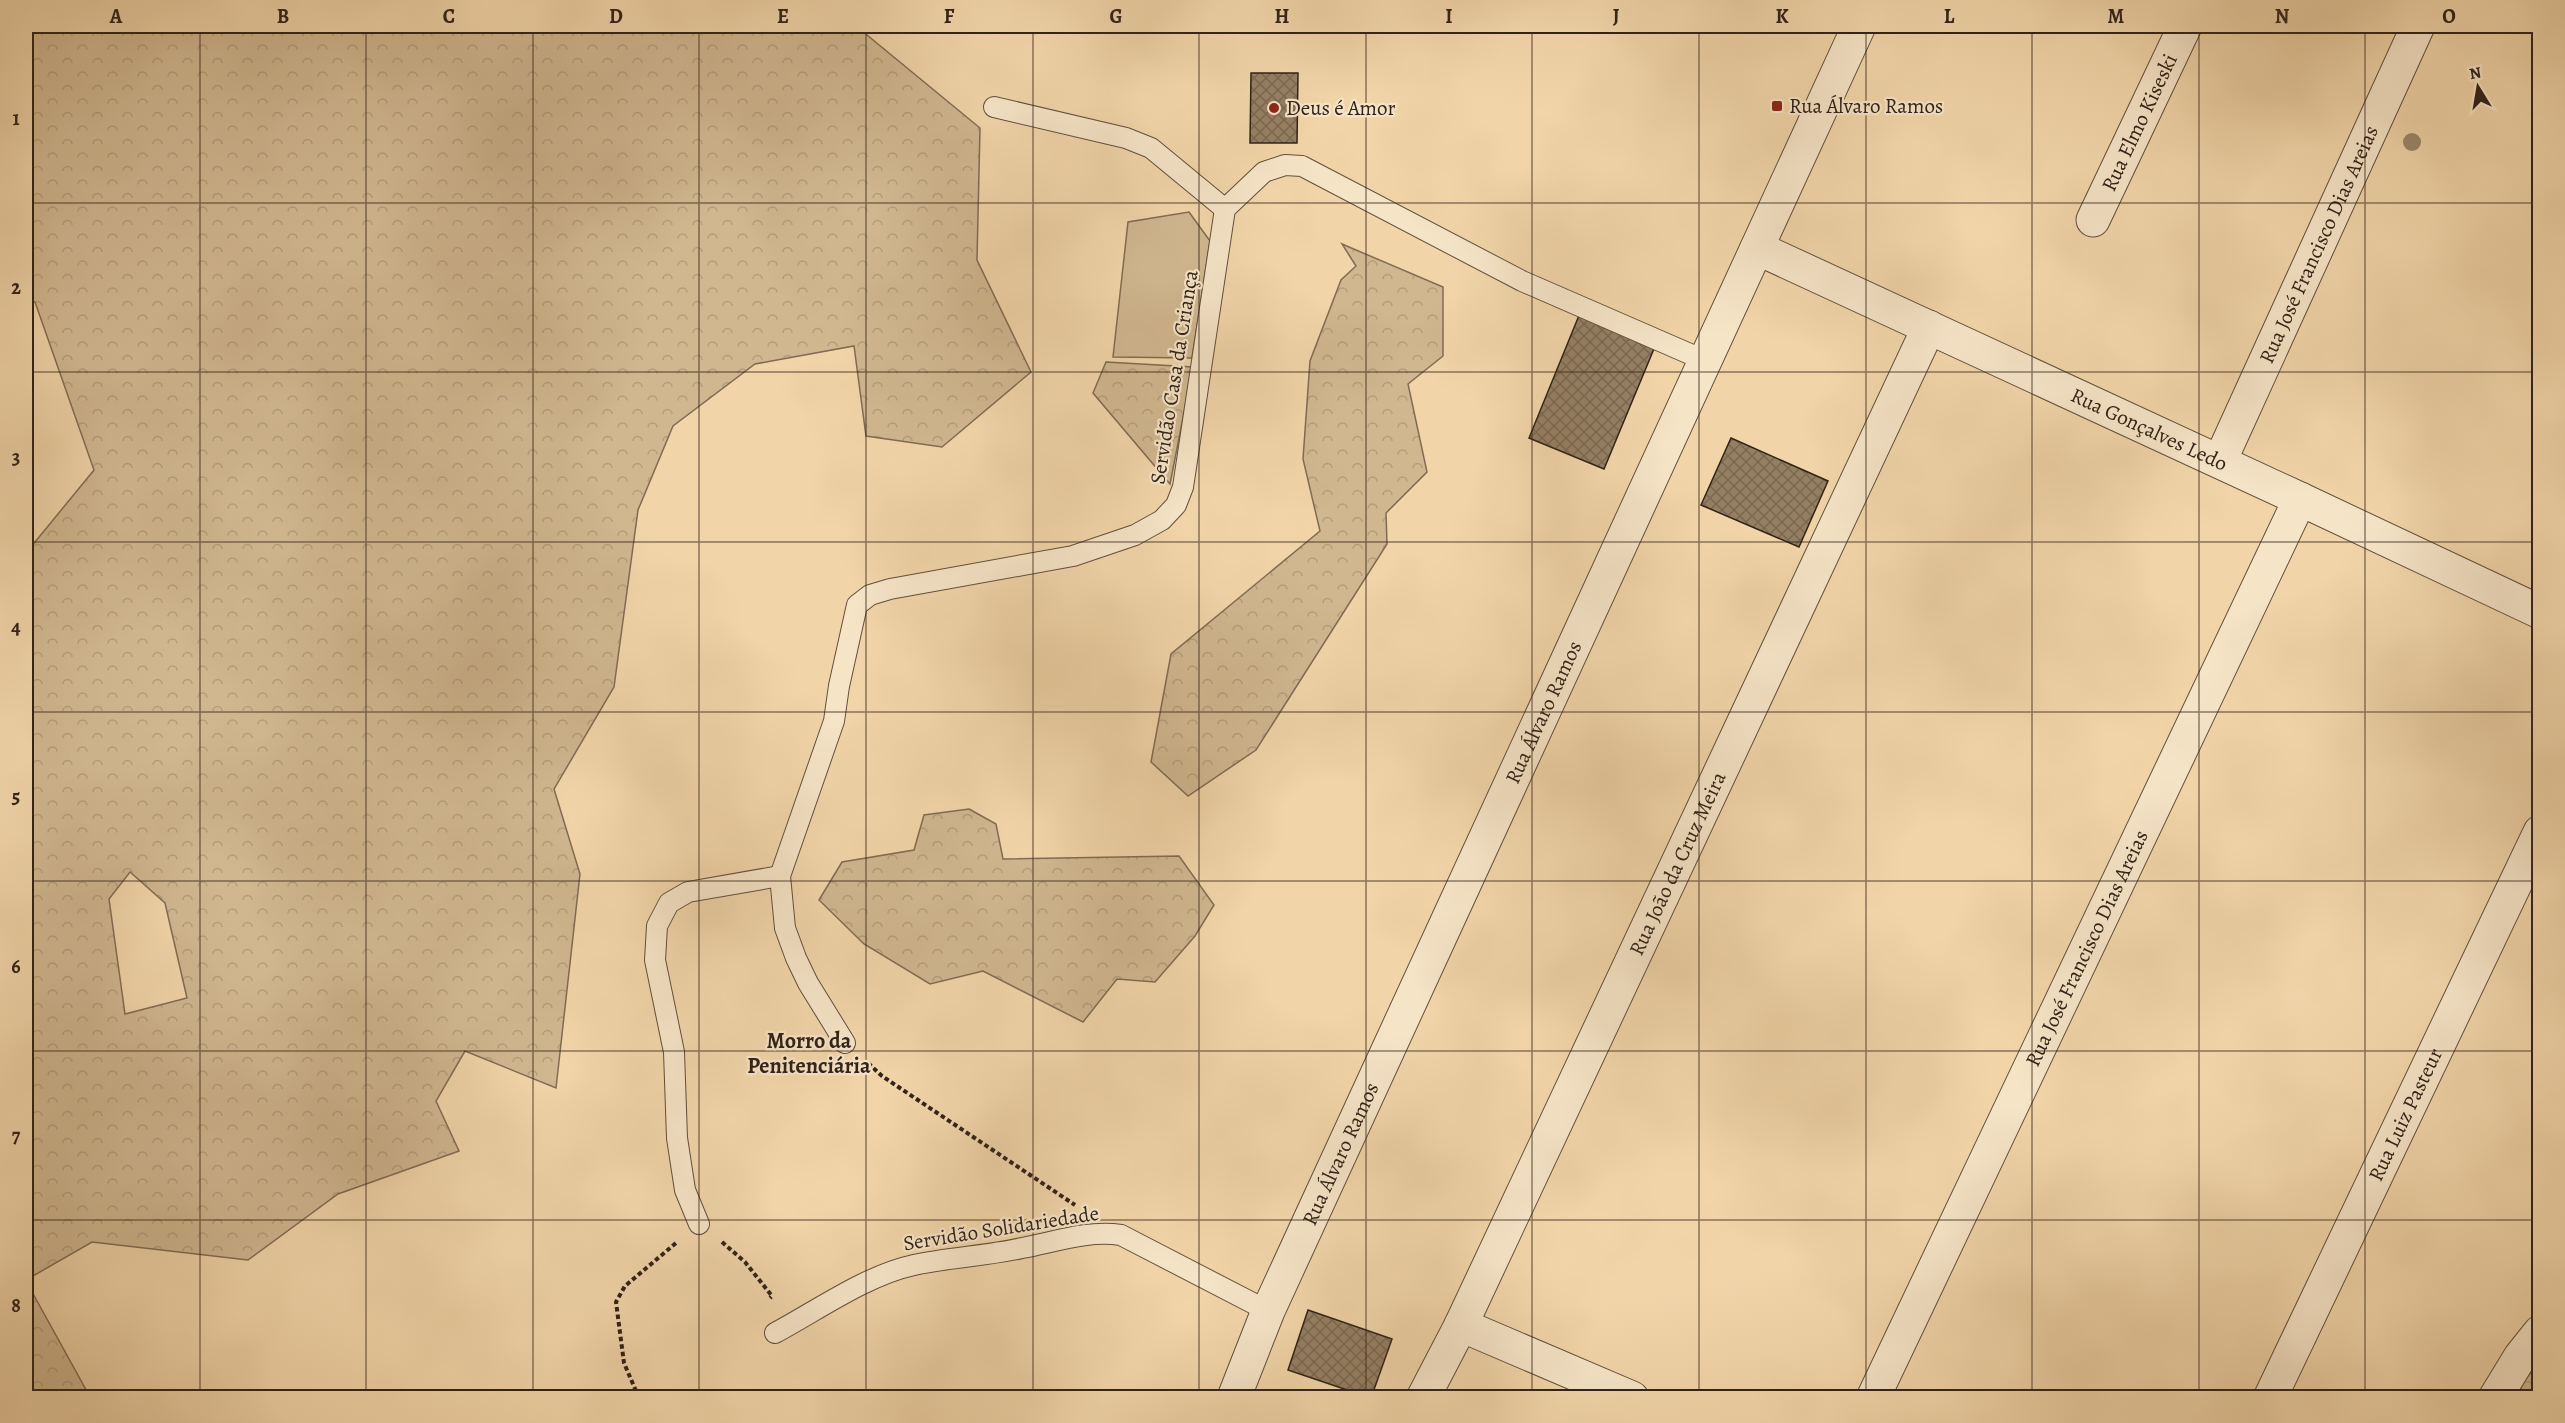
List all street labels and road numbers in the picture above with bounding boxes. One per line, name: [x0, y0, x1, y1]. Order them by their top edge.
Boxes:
street label: Rua Elmo Kiseski: [2095, 49, 2184, 196]
street label: Rua José Francisco Dias Areias: [2252, 121, 2385, 368]
street label: Servidão Casa da Criança: [1143, 268, 1205, 486]
street label: Rua Gonçalves Ledo: [2066, 381, 2232, 478]
street label: Rua Álvaro Ramos: [1498, 636, 1588, 788]
street label: Rua João da Cruz Meira: [1622, 767, 1733, 960]
street label: Rua José Francisco Dias Areias: [2019, 825, 2155, 1071]
street label: Rua Luiz Pasteur: [2361, 1043, 2449, 1186]
street label: Rua Álvaro Ramos: [1295, 1078, 1385, 1230]
street label: Servidão Solidariedade: [901, 1199, 1101, 1257]

